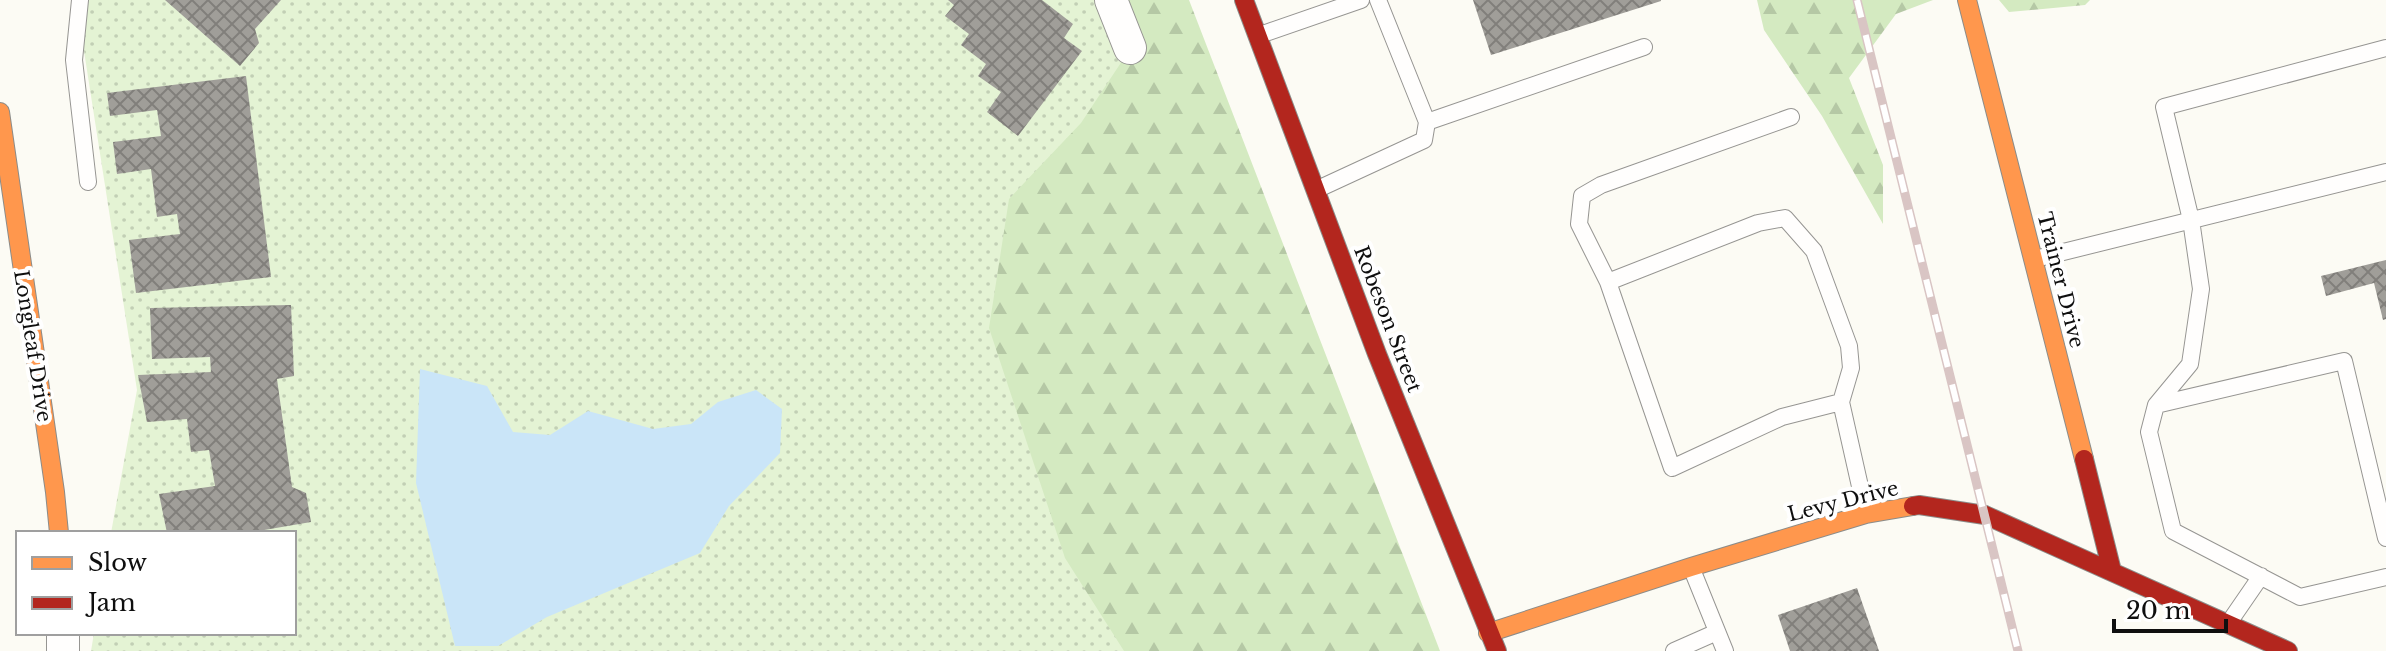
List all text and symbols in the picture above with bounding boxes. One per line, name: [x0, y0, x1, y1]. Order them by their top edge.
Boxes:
street label: Trainer Drive: [2033, 210, 2089, 350]
street label: Robeson Street: [1349, 242, 1427, 396]
street label: Longleaf Drive: [9, 268, 57, 424]
street label: Levy Drive: [1785, 476, 1901, 526]
legend: [16, 531, 296, 635]
text: Slow: [88, 548, 147, 577]
scale bar: [2114, 583, 2226, 633]
text: Jam: [85, 588, 136, 617]
text: 20 m: [2126, 596, 2191, 625]

